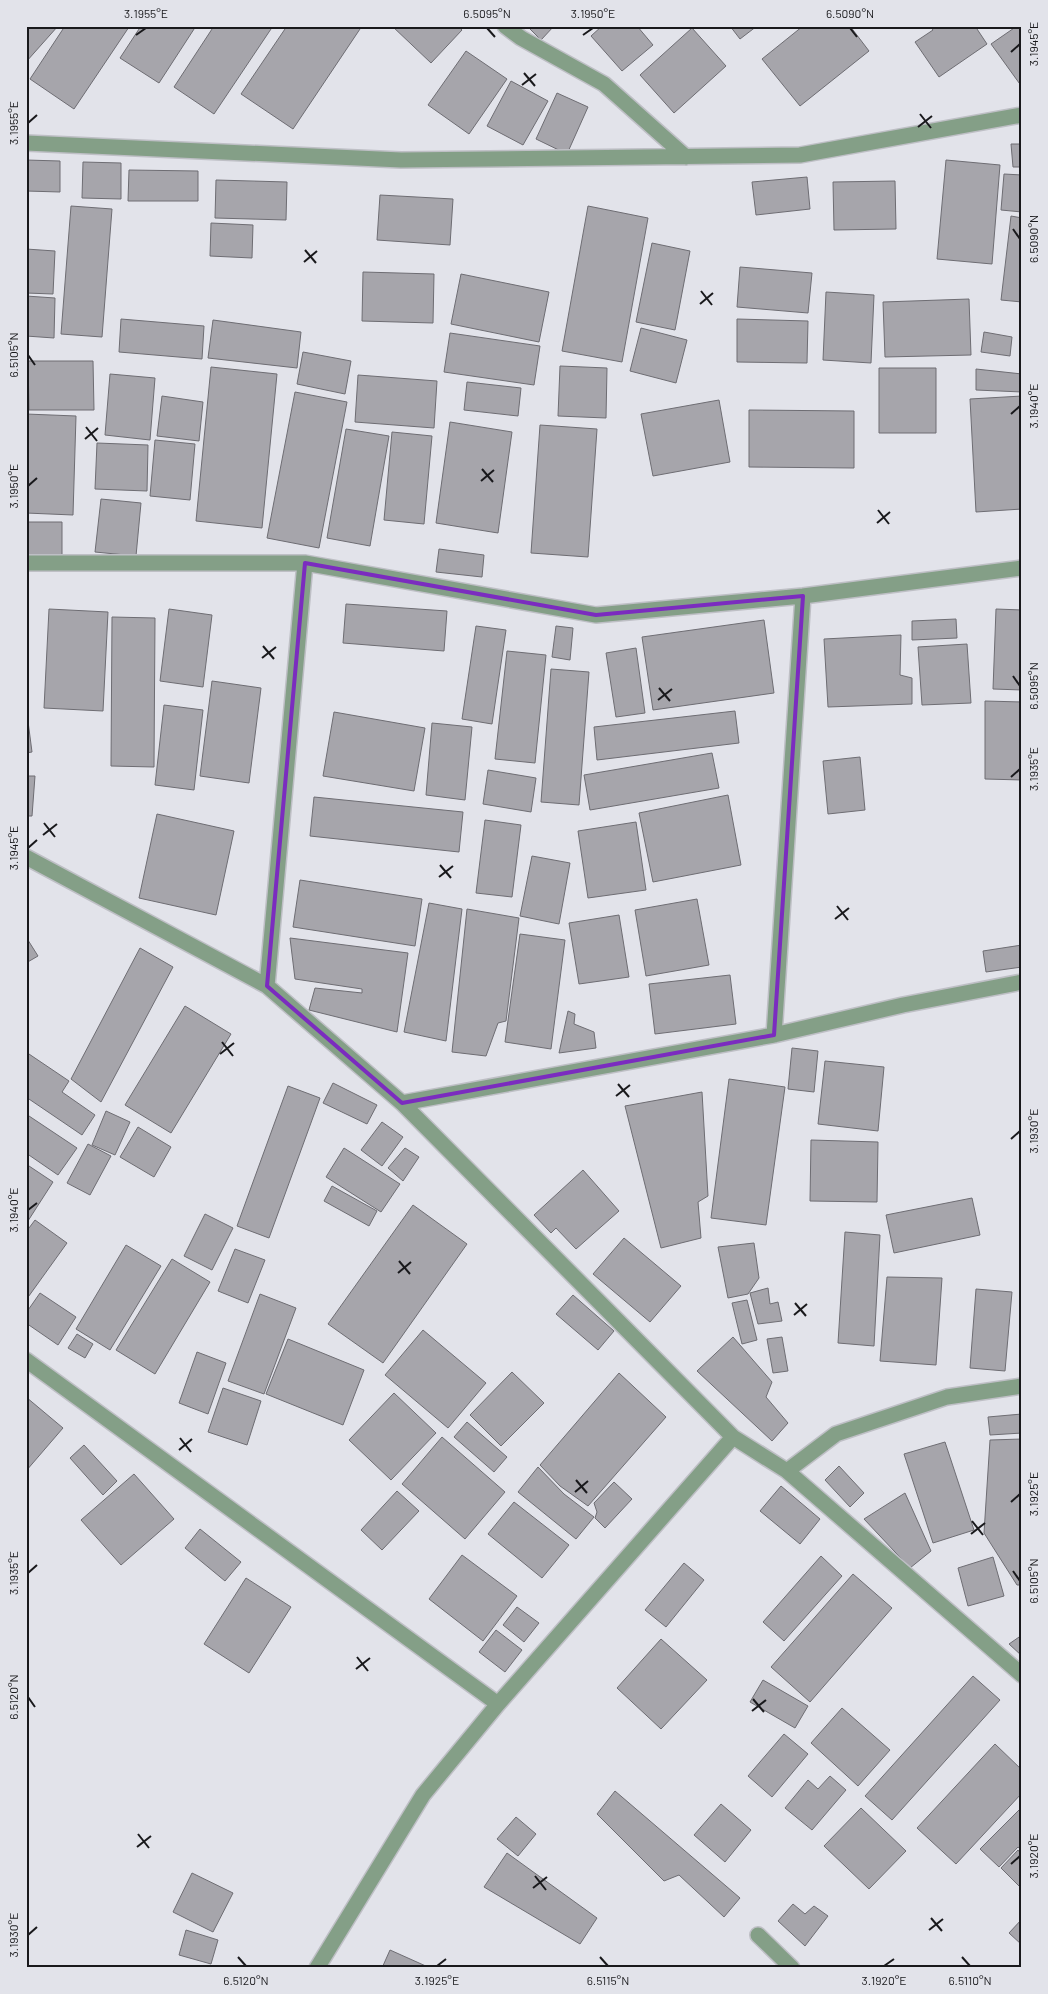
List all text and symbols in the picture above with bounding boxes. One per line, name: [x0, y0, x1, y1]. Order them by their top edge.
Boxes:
text: 3.1955°E: [124, 6, 168, 20]
text: 6.5095°N: [463, 6, 511, 20]
text: 3.1950°E: [571, 6, 615, 20]
text: 6.5090°N: [826, 6, 874, 20]
text: 3.1945°E: [1026, 22, 1040, 66]
text: 3.1955°E: [6, 101, 20, 145]
text: 6.5090°N: [1026, 215, 1040, 263]
text: 6.5105°N: [6, 332, 20, 378]
text: 3.1940°E: [1026, 383, 1040, 429]
text: 3.1950°E: [6, 464, 20, 508]
text: 6.5095°N: [1026, 662, 1040, 710]
text: 3.1935°E: [1026, 747, 1040, 791]
text: 3.1945°E: [6, 826, 20, 870]
text: 3.1930°E: [1026, 1109, 1040, 1153]
text: 3.1940°E: [6, 1187, 20, 1233]
text: 3.1925°E: [1026, 1472, 1040, 1516]
text: 3.1935°E: [6, 1551, 20, 1595]
text: 6.5105°N: [1026, 1558, 1040, 1604]
text: 6.5120°N: [6, 1674, 20, 1720]
text: 3.1920°E: [1026, 1833, 1040, 1879]
text: 3.1930°E: [6, 1913, 20, 1957]
text: 6.5120°N: [223, 1973, 269, 1987]
text: 3.1925°E: [415, 1973, 459, 1987]
text: 6.5115°N: [587, 1973, 629, 1987]
text: 3.1920°E: [861, 1973, 907, 1987]
text: 6.5110°N: [948, 1973, 992, 1987]

